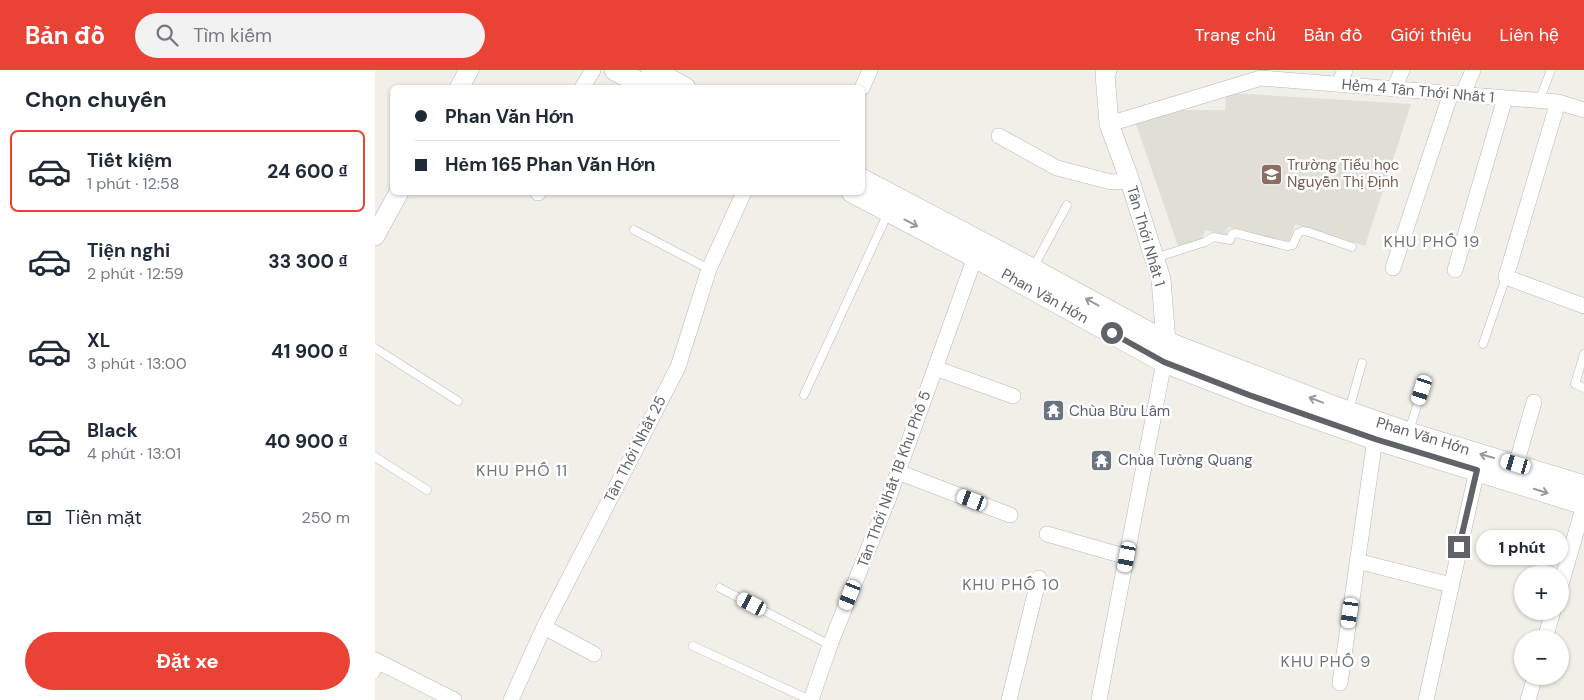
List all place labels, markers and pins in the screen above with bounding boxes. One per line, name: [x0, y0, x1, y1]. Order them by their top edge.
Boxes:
place label: Trường Tiểu học Nguyễn Thị Định: [1287, 155, 1399, 192]
school or university icon: Trường Tiểu học Nguyễn Thị Định: [1259, 162, 1283, 186]
temple icon: Chùa Bửu Lâm: [1041, 399, 1065, 423]
place label: Chùa Bửu Lâm: [1069, 401, 1170, 421]
temple icon: Chùa Tường Quang: [1090, 448, 1114, 472]
place label: Chùa Tường Quang: [1118, 450, 1253, 470]

